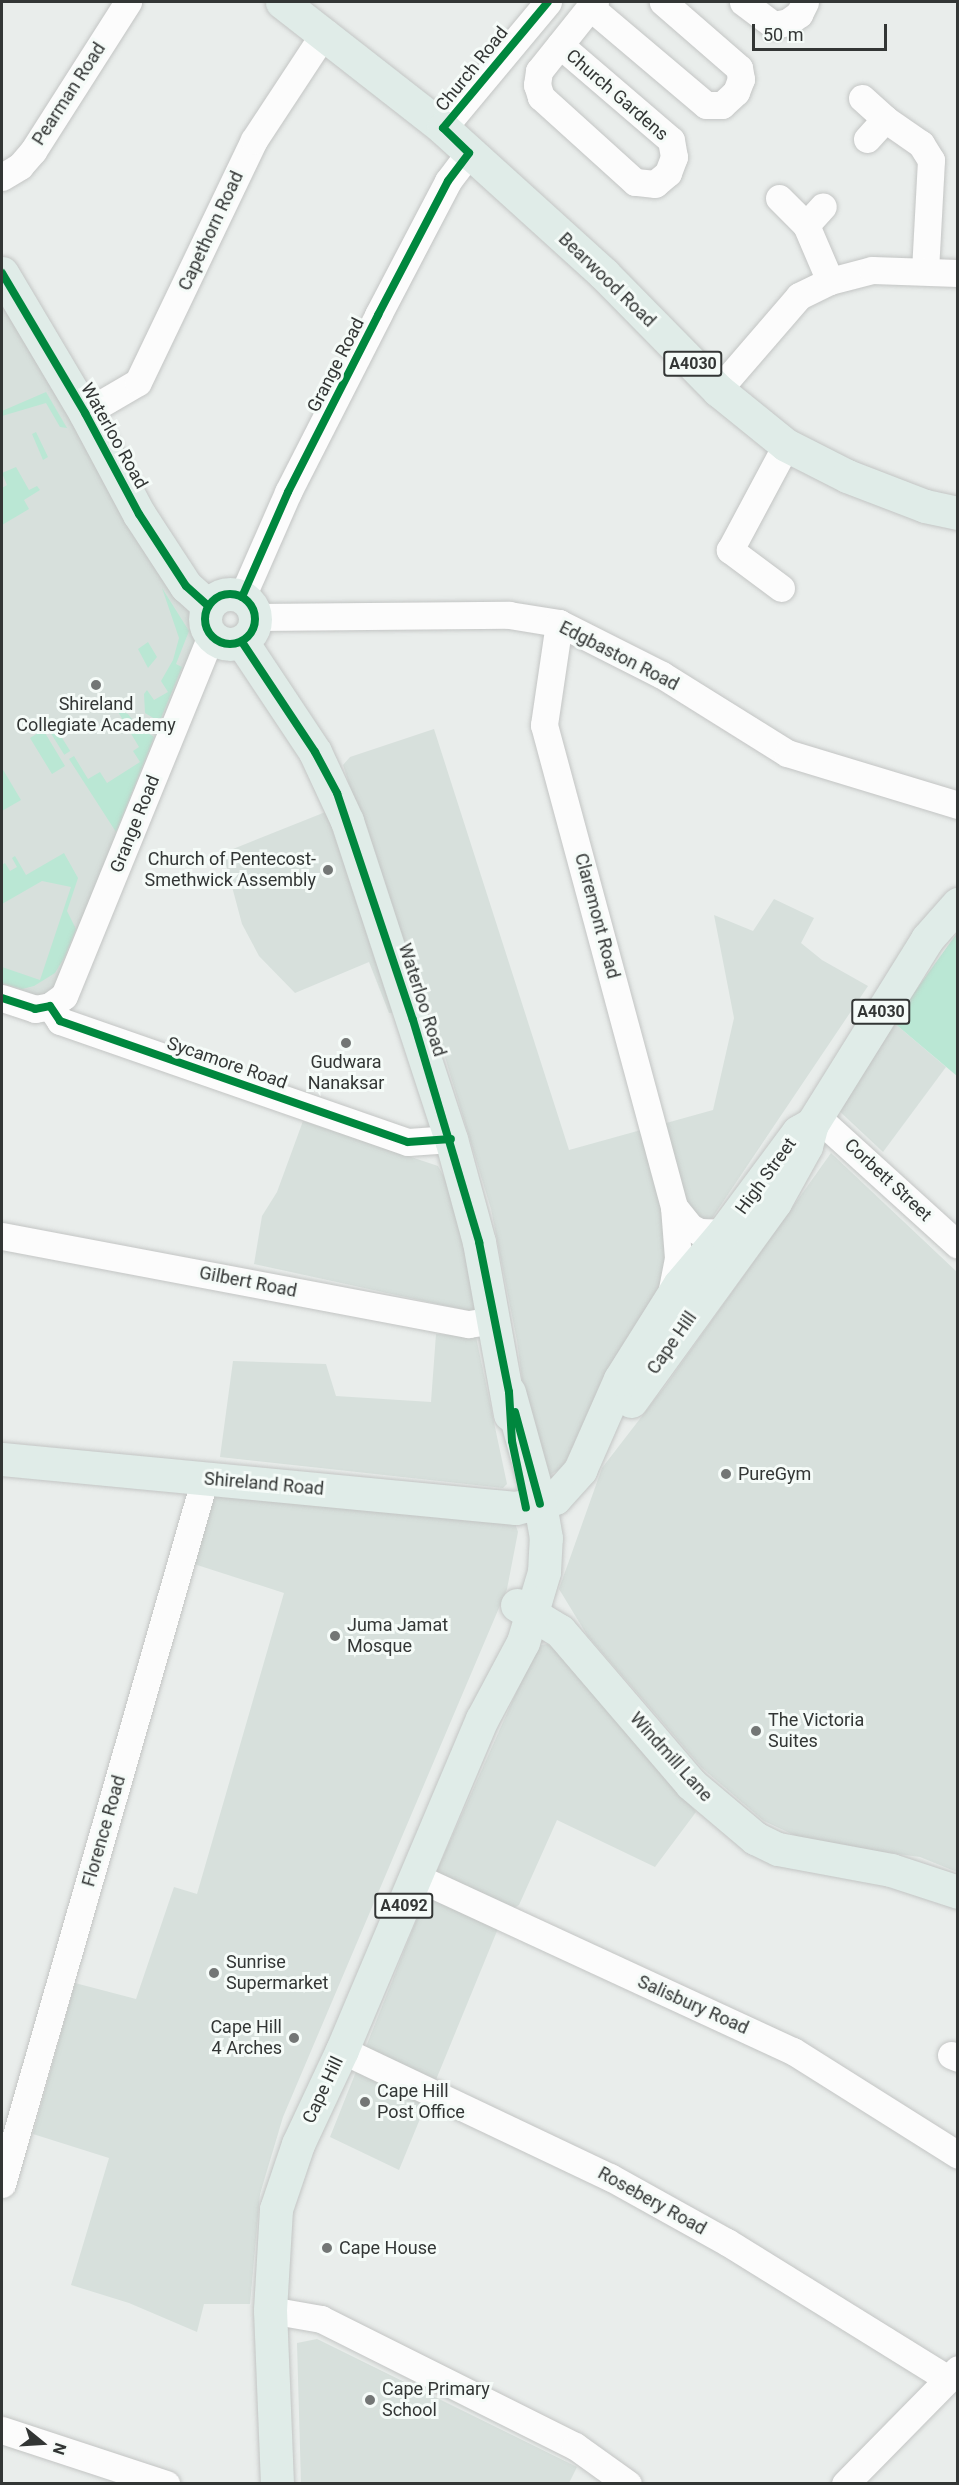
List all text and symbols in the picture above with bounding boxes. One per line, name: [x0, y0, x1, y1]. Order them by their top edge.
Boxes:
scale bar: [755, 12, 890, 50]
street label: Church Road: [431, 22, 513, 116]
text: 50 m: [763, 24, 803, 45]
street label: Pearman Road: [28, 39, 110, 149]
street label: Church Gardens: [562, 45, 672, 145]
street label: Capethorn Road: [174, 168, 248, 294]
street label: Bearwood Road: [554, 228, 660, 332]
street label: Grange Road: [303, 314, 369, 416]
road number: A4030: [663, 351, 723, 377]
street label: Waterloo Road: [76, 379, 152, 493]
street label: Edgbaston Road: [556, 617, 682, 695]
marker: Shireland Collegiate Academy: [89, 678, 103, 692]
place label: Shireland Collegiate Academy: [16, 694, 176, 736]
street label: Grange Road: [106, 772, 164, 876]
place label: Church of Pentecost- Smethwick Assembly: [145, 849, 316, 892]
street label: Claremont Road: [570, 851, 624, 981]
marker: Church of Pentecost- Smethwick Assembly: [321, 863, 335, 877]
street label: Waterloo Road: [394, 941, 450, 1059]
road number: A4030: [851, 999, 911, 1025]
street label: Sycamore Road: [164, 1032, 290, 1094]
marker: Gudwara Nanaksar: [339, 1036, 353, 1050]
place label: Gudwara Nanaksar: [308, 1052, 384, 1094]
street label: High Street: [731, 1134, 801, 1218]
street label: Corbett Street: [840, 1134, 936, 1226]
street label: Gilbert Road: [197, 1262, 299, 1302]
street label: Cape Hill: [643, 1307, 701, 1379]
place label: PureGym: [738, 1463, 811, 1485]
marker: PureGym: [719, 1467, 733, 1481]
street label: Shireland Road: [203, 1468, 325, 1500]
place label: Juma Jamat Mosque: [347, 1615, 448, 1658]
marker: Juma Jamat Mosque: [328, 1629, 342, 1643]
street label: Windmill Lane: [625, 1708, 717, 1806]
place label: The Victoria Suites: [768, 1710, 864, 1752]
marker: The Victoria Suites: [749, 1724, 763, 1738]
street label: Florence Road: [78, 1773, 130, 1889]
road number: A4092: [374, 1893, 434, 1919]
place label: Sunrise Supermarket: [226, 1952, 328, 1994]
marker: Sunrise Supermarket: [207, 1966, 221, 1980]
street label: Salisbury Road: [634, 1971, 752, 2039]
place label: Cape Hill 4 Arches: [210, 2017, 282, 2060]
marker: Cape Hill 4 Arches: [287, 2031, 301, 2045]
street label: Cape Hill: [298, 2053, 348, 2127]
place label: Cape Hill Post Office: [377, 2081, 465, 2124]
marker: Cape Hill Post Office: [358, 2095, 372, 2109]
street label: Rosebery Road: [594, 2162, 710, 2240]
place label: Cape House: [339, 2237, 436, 2259]
marker: Cape House: [320, 2241, 334, 2255]
place label: Cape Primary School: [382, 2379, 490, 2422]
marker: Cape Primary School: [363, 2393, 377, 2407]
north arrow: [12, 2413, 72, 2473]
text: N: [49, 2440, 70, 2457]

